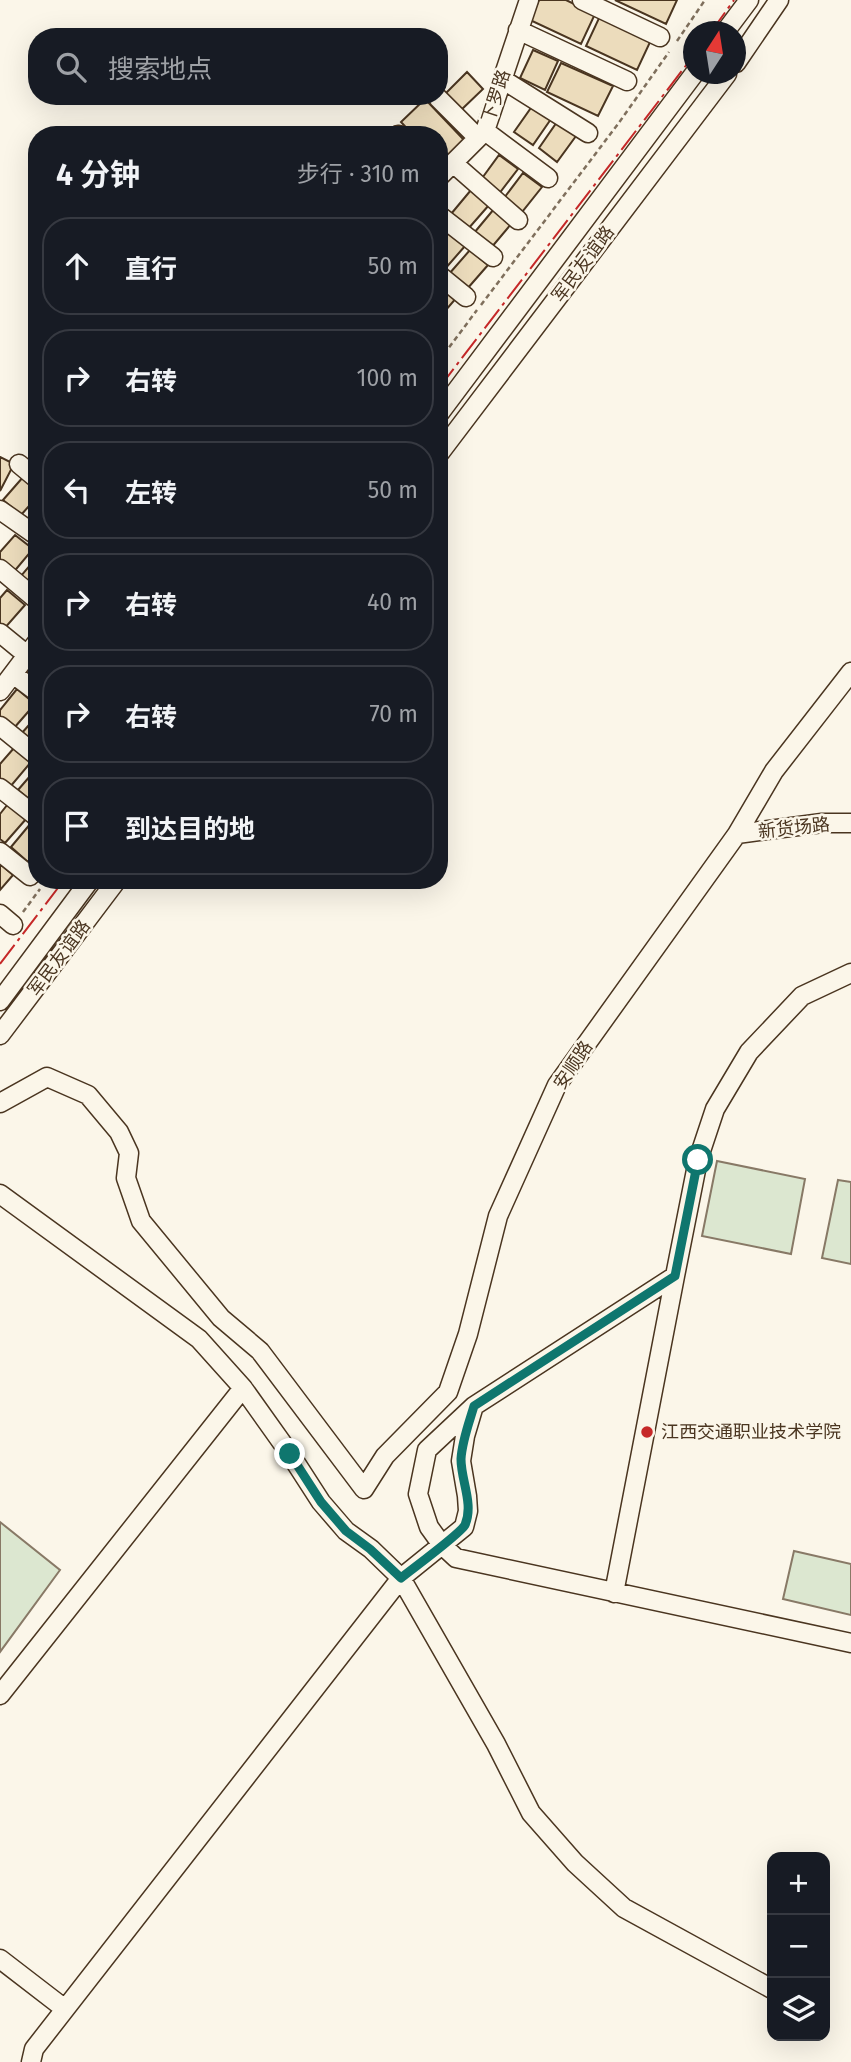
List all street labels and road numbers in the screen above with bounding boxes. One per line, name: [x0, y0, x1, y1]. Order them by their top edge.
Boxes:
street label: 下罗路: [477, 67, 515, 125]
street label: 军民友谊路: [547, 221, 619, 307]
street label: 新货场路: [757, 813, 831, 843]
street label: 军民友谊路: [23, 915, 95, 1001]
street label: 安顺路: [549, 1036, 597, 1094]

